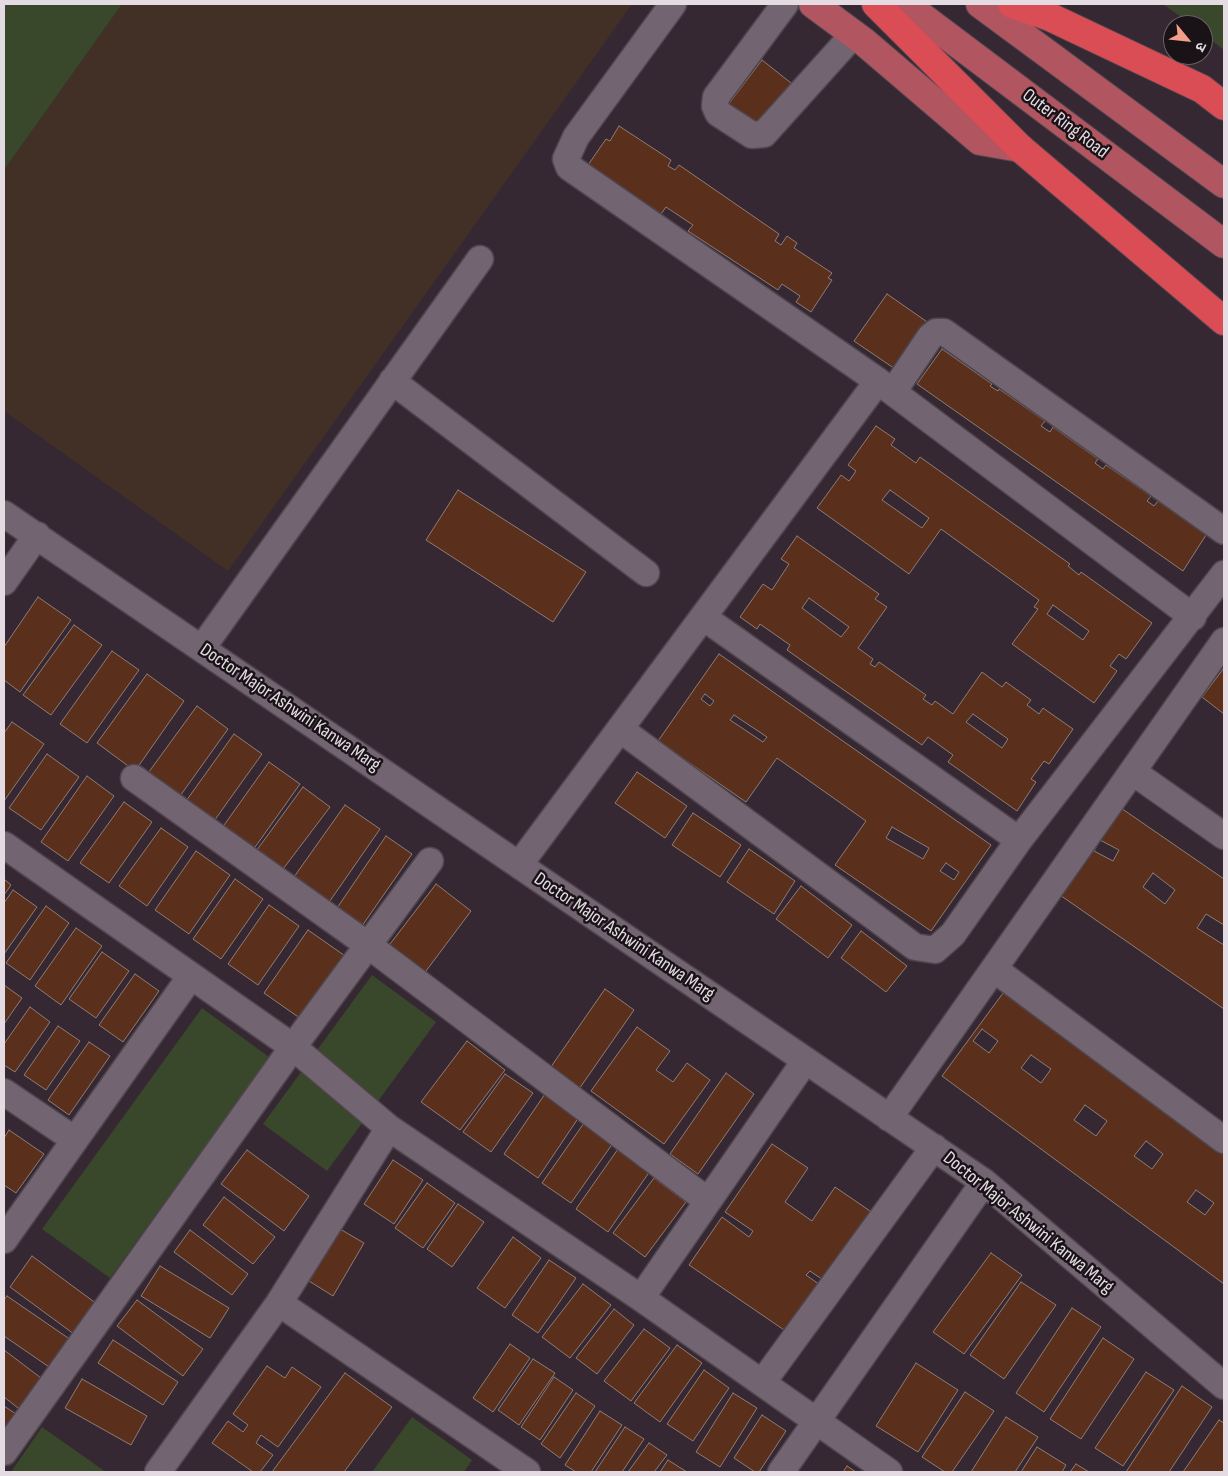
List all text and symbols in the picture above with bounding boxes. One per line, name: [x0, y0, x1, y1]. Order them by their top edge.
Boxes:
north arrow: [1163, 15, 1213, 65]
text: उ: [1191, 39, 1210, 54]
street label: Outer Ring Road: [1018, 84, 1112, 164]
street label: Doctor Major Ashwini Kanwa Marg: [195, 639, 385, 777]
street label: Doctor Major Ashwini Kanwa Marg: [529, 868, 719, 1006]
street label: Doctor Major Ashwini Kanwa Marg: [938, 1147, 1118, 1299]

